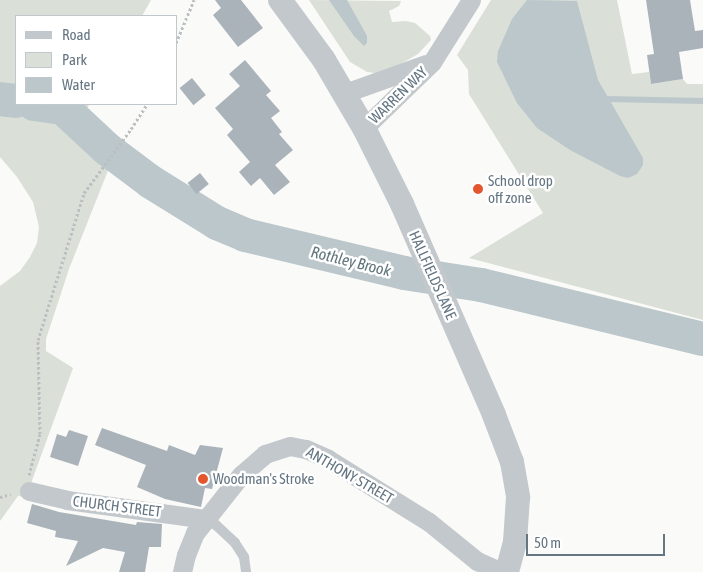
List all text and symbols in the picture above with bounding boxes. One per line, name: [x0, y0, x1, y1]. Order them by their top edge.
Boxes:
legend: [15, 15, 178, 105]
text: Road: [62, 26, 91, 43]
text: Park: [62, 51, 87, 68]
street label: WARREN WAY: [365, 63, 431, 127]
text: Water: [62, 76, 95, 93]
place label: School drop off zone: [488, 171, 553, 206]
marker: School drop off zone: [472, 183, 484, 195]
street label: HALLFIELDS LANE: [405, 228, 461, 322]
water label: Rothley Brook: [309, 242, 393, 280]
street label: ANTHONY STREET: [303, 443, 397, 507]
place label: Woodman's Stroke: [213, 470, 314, 488]
marker: Woodman's Stroke: [197, 473, 209, 485]
street label: CHURCH STREET: [72, 492, 162, 520]
scale bar: [528, 524, 667, 556]
text: 50 m: [534, 534, 561, 551]

